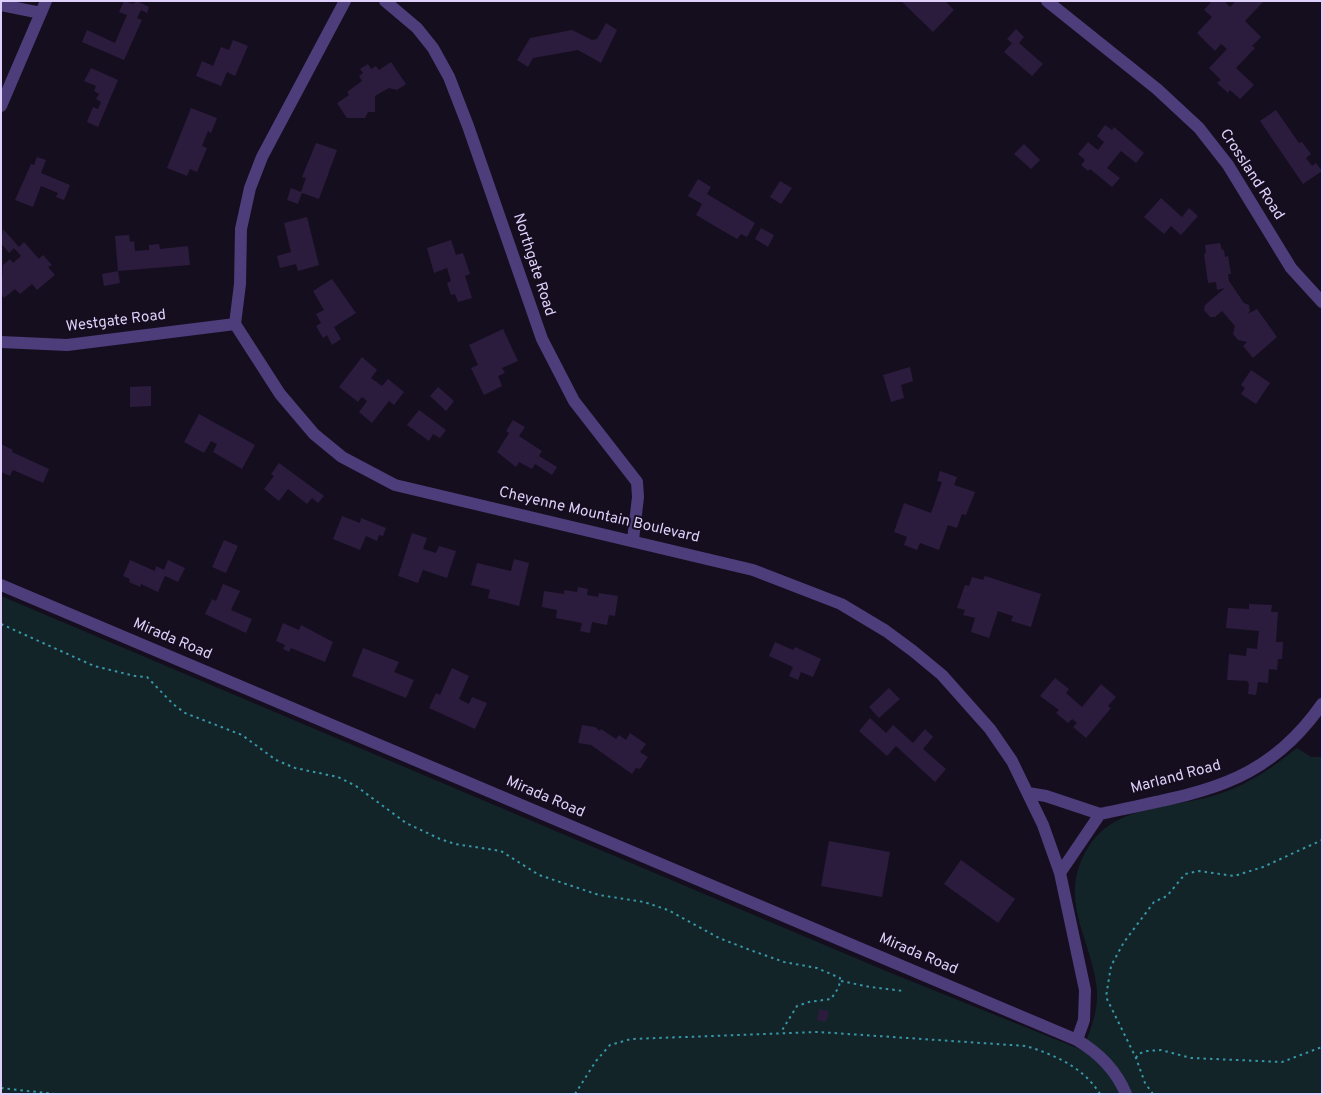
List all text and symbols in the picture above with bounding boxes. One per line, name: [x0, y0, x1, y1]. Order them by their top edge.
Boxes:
street label: Crossland Road: [1215, 126, 1287, 224]
street label: Northgate Road: [508, 211, 558, 319]
street label: Westgate Road: [65, 307, 167, 337]
street label: Cheyenne Mountain Boulevard: [497, 484, 701, 548]
street label: Mirada Road: [130, 615, 214, 665]
street label: Marland Road: [1129, 757, 1223, 799]
street label: Mirada Road: [503, 773, 587, 823]
street label: Mirada Road: [876, 930, 960, 980]

